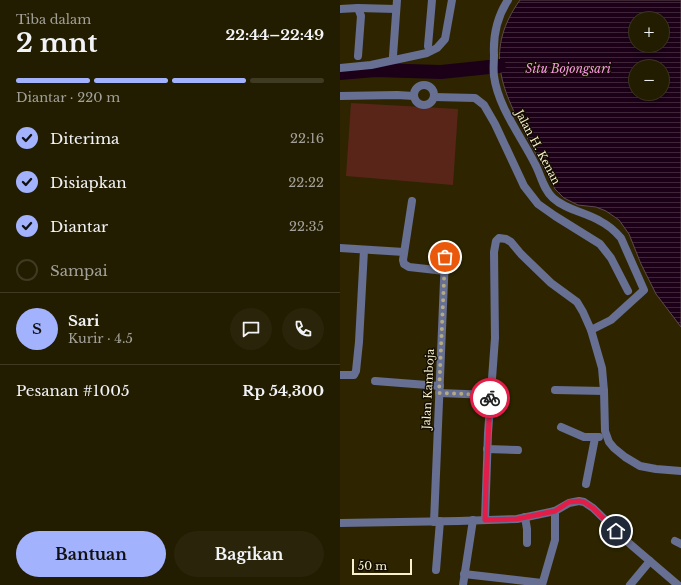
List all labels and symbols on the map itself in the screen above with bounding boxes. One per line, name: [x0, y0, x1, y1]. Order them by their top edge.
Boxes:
water label: Situ Bojongsari: [525, 61, 612, 76]
street label: Jalan H. Kenan: [511, 105, 564, 187]
pin: [428, 240, 462, 274]
street label: Jalan Kamboja: [419, 347, 437, 432]
courier: [470, 378, 510, 418]
pin: [599, 514, 633, 548]
scale bar: [352, 557, 412, 576]

